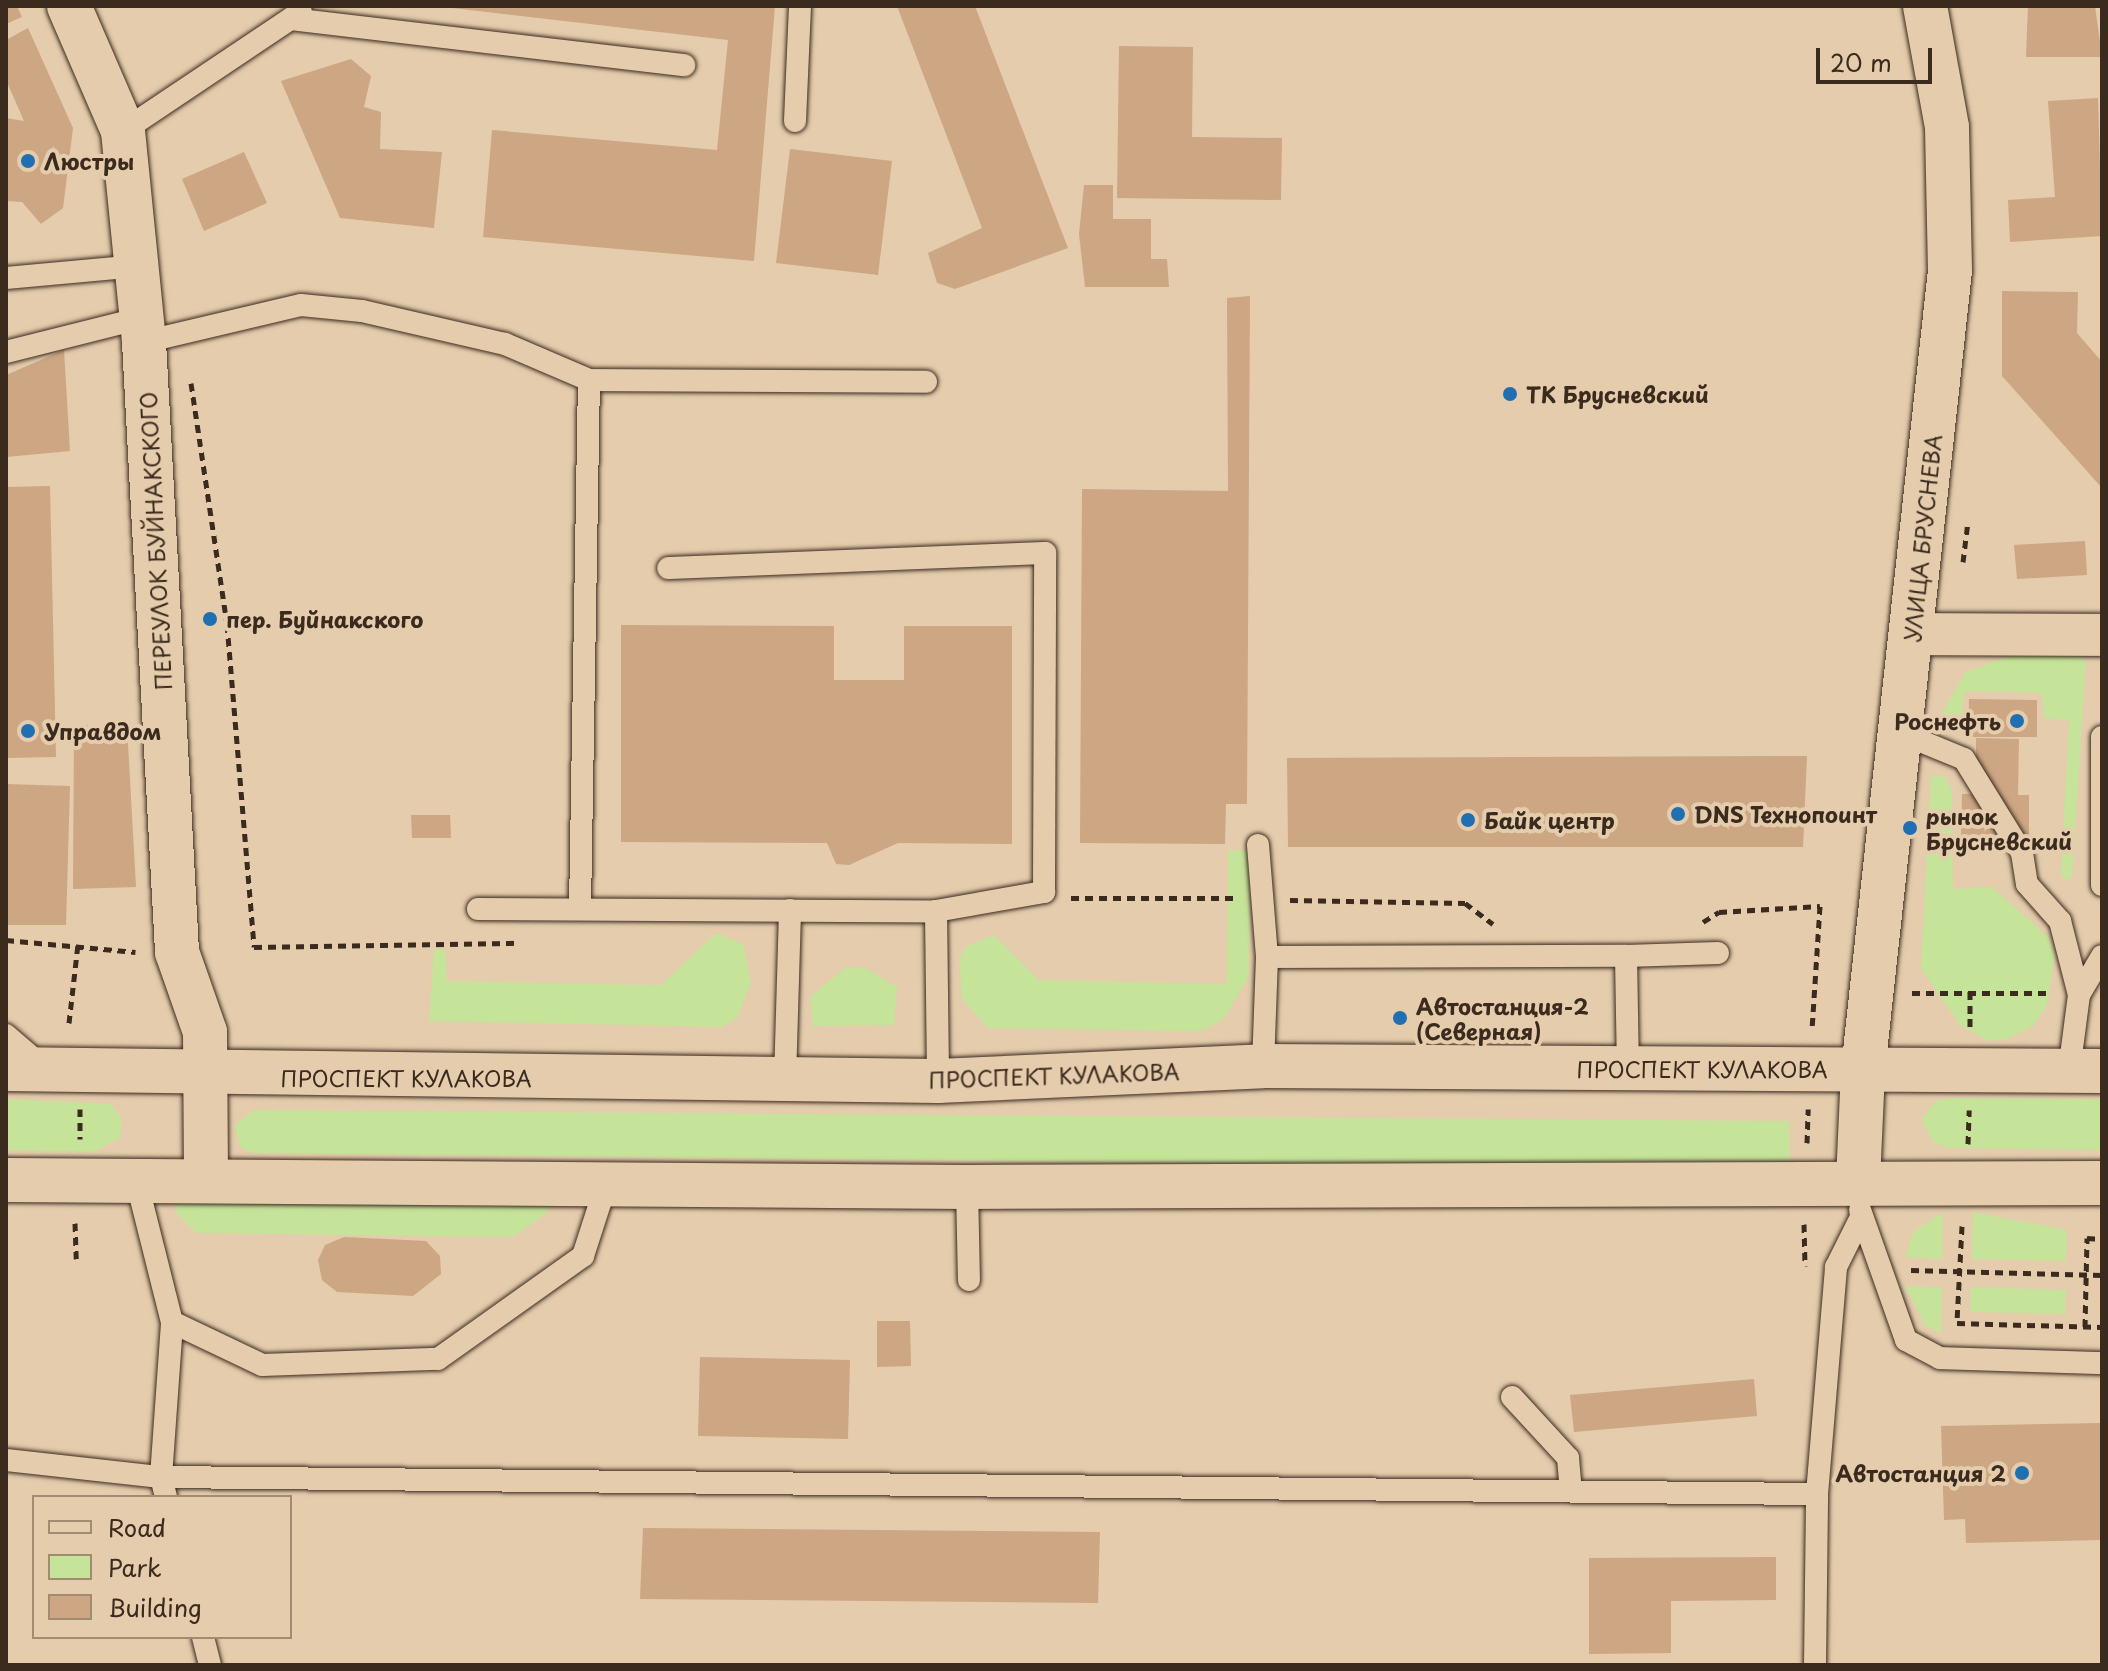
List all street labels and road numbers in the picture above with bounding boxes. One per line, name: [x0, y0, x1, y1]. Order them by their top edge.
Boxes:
street label: ПЕРЕУЛОК БУЙНАКСКОГО: [134, 391, 176, 691]
street label: УЛИЦА БРУСНЕВА: [1898, 433, 1946, 643]
street label: ПРОСПЕКТ КУЛАКОВА: [1576, 1056, 1828, 1082]
street label: ПРОСПЕКТ КУЛАКОВА: [927, 1057, 1181, 1093]
street label: ПРОСПЕКТ КУЛАКОВА: [280, 1065, 532, 1091]

